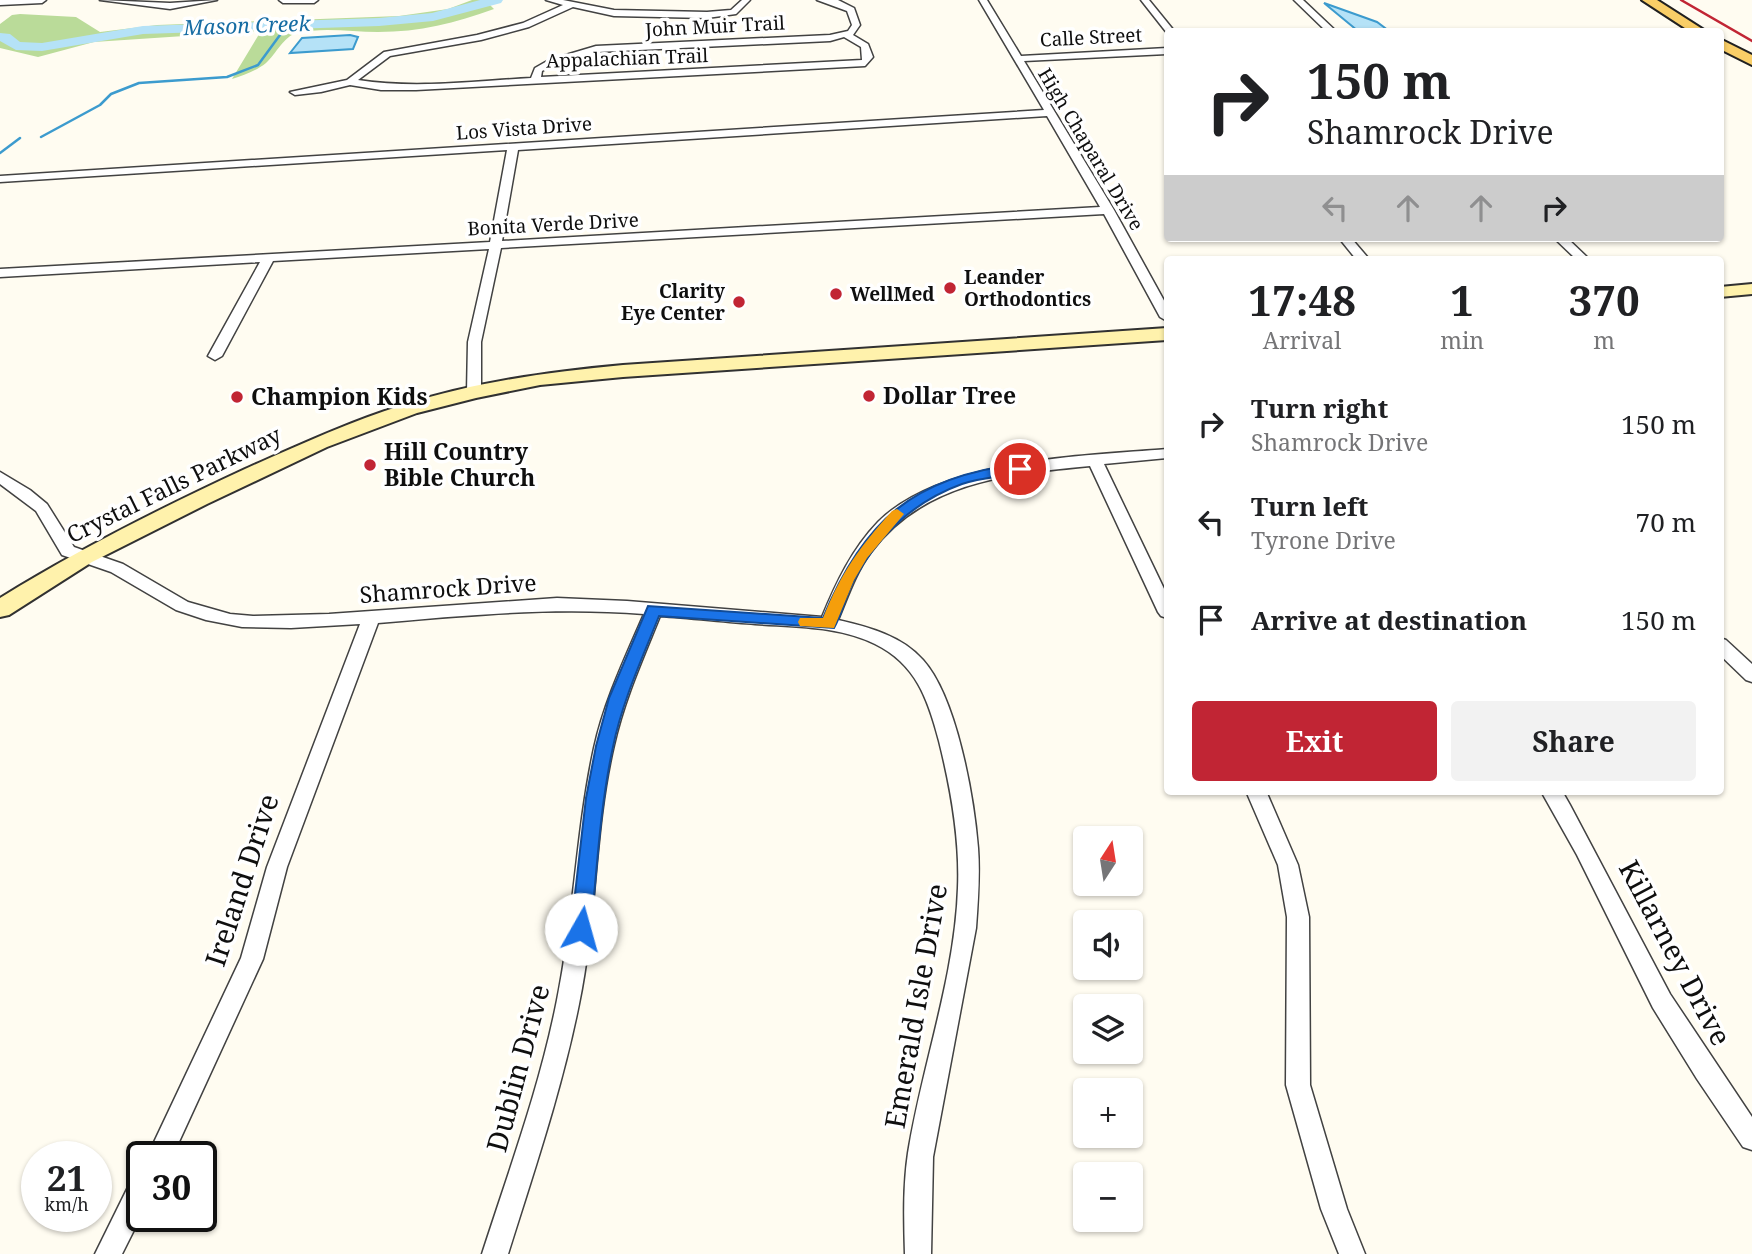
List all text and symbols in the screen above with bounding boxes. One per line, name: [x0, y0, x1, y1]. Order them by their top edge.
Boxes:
water label: Mason Creek: [182, 9, 312, 41]
street label: John Muir Trail: [644, 9, 786, 43]
street label: Calle Street: [1039, 21, 1143, 53]
street label: Appalachian Trail: [545, 42, 709, 74]
text: 150 m: [1307, 47, 1451, 113]
icon: right: [1192, 56, 1283, 147]
street label: High Chaparal Drive: [1032, 63, 1150, 235]
street label: Los Vista Drive: [455, 110, 593, 146]
text: Shamrock Drive: [1307, 110, 1554, 153]
icon: left: [1316, 189, 1354, 227]
icon: ahead: [1389, 189, 1427, 227]
icon: ahead: [1462, 189, 1500, 227]
icon: right: [1535, 189, 1573, 227]
street label: Bonita Verde Drive: [467, 207, 639, 241]
place label: Leander Orthodontics: [964, 264, 1091, 312]
text: 17:48: [1248, 271, 1356, 328]
text: 1: [1450, 271, 1474, 328]
text: 370: [1568, 271, 1640, 328]
place label: Clarity Eye Center: [621, 278, 725, 326]
marker: Leander Orthodontics: [942, 280, 958, 296]
place label: WellMed: [850, 281, 935, 307]
marker: WellMed: [828, 286, 844, 302]
marker: Clarity Eye Center: [731, 294, 747, 310]
text: Arrival: [1263, 324, 1341, 356]
text: min: [1440, 324, 1484, 356]
text: m: [1593, 324, 1615, 356]
place label: Dollar Tree: [883, 379, 1016, 411]
place label: Champion Kids: [251, 380, 428, 412]
marker: Dollar Tree: [861, 388, 877, 404]
marker: Champion Kids: [229, 389, 245, 405]
text: Turn right: [1251, 390, 1388, 426]
icon: right: [1192, 405, 1230, 443]
text: 150 m: [1621, 406, 1696, 442]
street label: Crystal Falls Parkway: [61, 418, 286, 550]
text: Shamrock Drive: [1251, 426, 1428, 458]
place label: Hill Country Bible Church: [384, 435, 535, 493]
pin: [990, 439, 1050, 499]
icon: arrive: [1001, 450, 1039, 488]
marker: Hill Country Bible Church: [362, 457, 378, 473]
text: Turn left: [1251, 488, 1368, 524]
icon: left: [1192, 503, 1230, 541]
text: 70 m: [1636, 504, 1696, 540]
text: Tyrone Drive: [1251, 524, 1396, 556]
street label: Shamrock Drive: [358, 566, 537, 610]
icon: arrive: [1192, 601, 1230, 639]
text: Arrive at destination: [1251, 602, 1527, 638]
text: 150 m: [1621, 602, 1696, 638]
button: Exit: [1192, 701, 1437, 781]
button: Share: [1451, 701, 1696, 781]
street label: Ireland Drive: [195, 789, 287, 971]
north arrow: [1073, 826, 1143, 896]
map controls: [1073, 826, 1143, 1232]
street label: Killarney Drive: [1611, 853, 1741, 1052]
street label: Emerald Isle Drive: [875, 880, 955, 1131]
position arrow: [544, 892, 618, 966]
button: sound: [1073, 910, 1143, 980]
street label: Dublin Drive: [476, 980, 558, 1156]
button: layers: [1073, 994, 1143, 1064]
button: +: [1073, 1078, 1143, 1148]
speed limit sign: 30: [126, 1141, 217, 1232]
text: 21: [47, 1154, 86, 1201]
button: −: [1073, 1162, 1143, 1232]
text: km/h: [44, 1192, 89, 1216]

